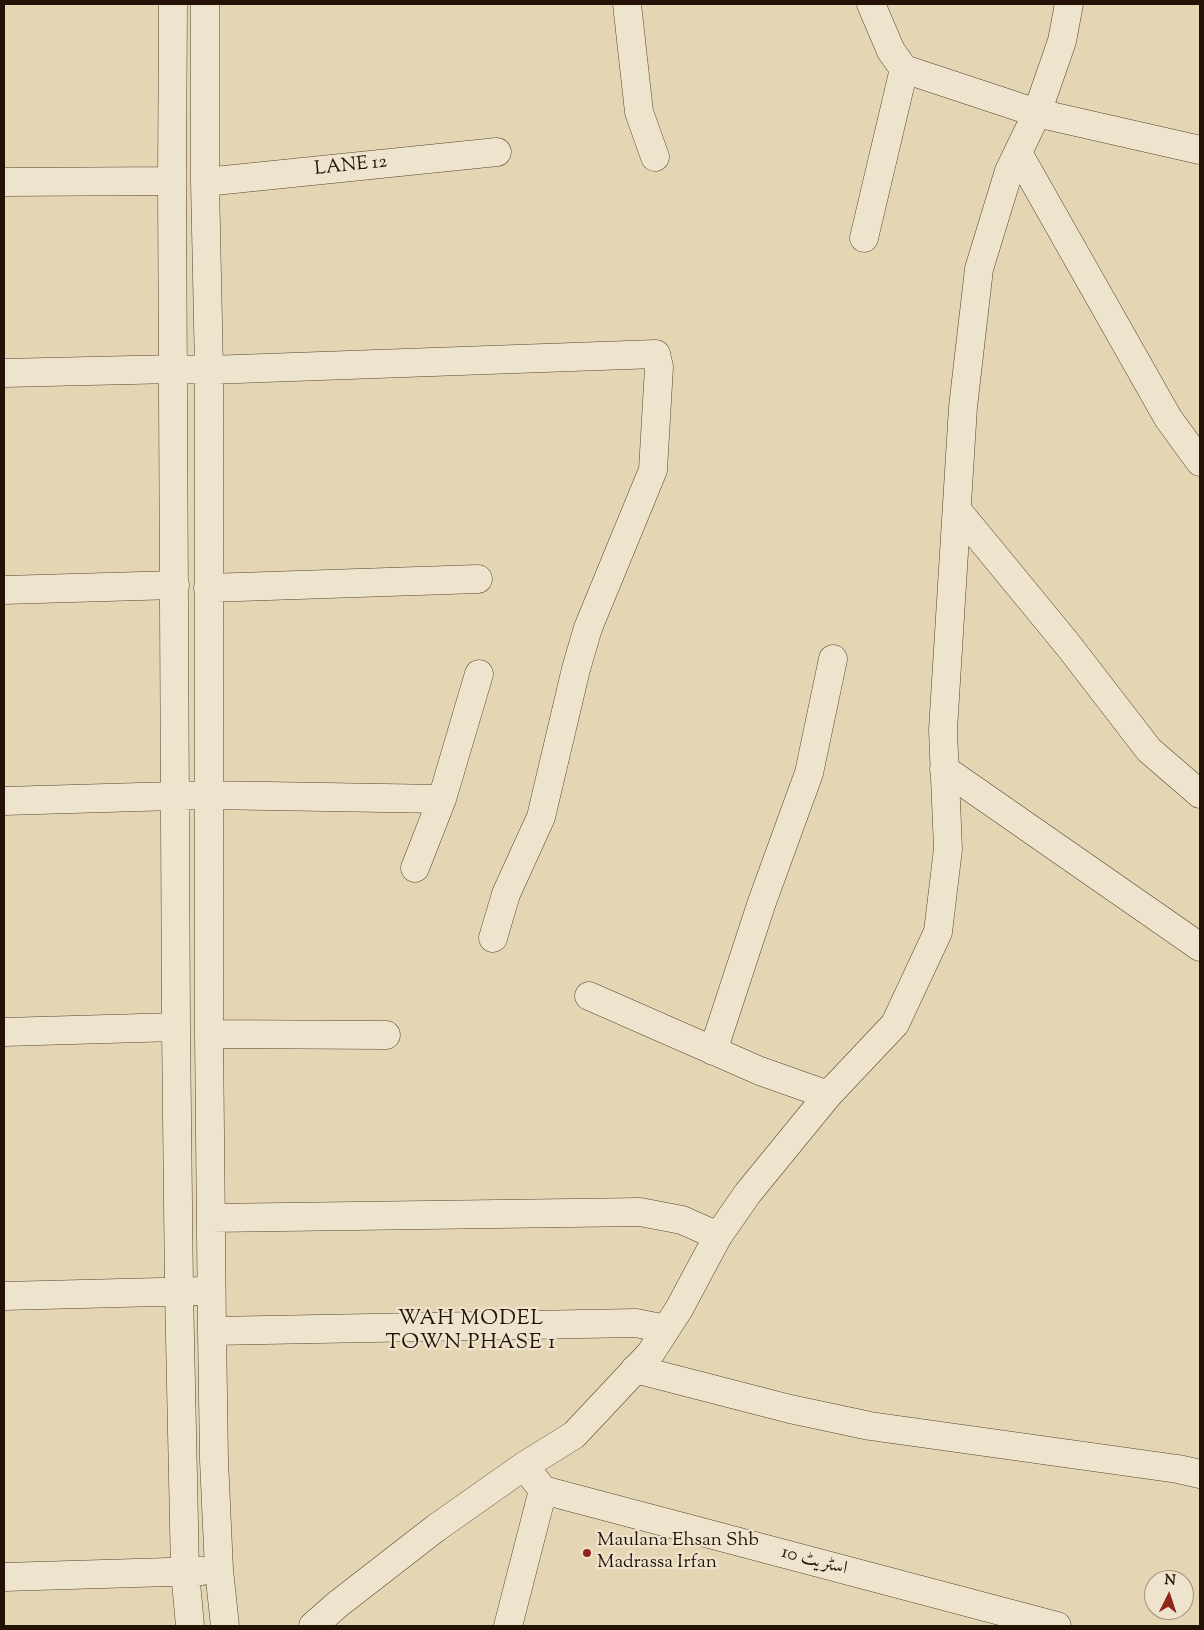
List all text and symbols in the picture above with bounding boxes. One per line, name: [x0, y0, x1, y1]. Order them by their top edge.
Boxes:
street label: LANE 12: [314, 152, 388, 182]
district label: WAH MODEL TOWN PHASE 1: [384, 1307, 558, 1357]
place label: Maulana Ehsan Shb Madrassa Irfan: [597, 1531, 759, 1575]
street label: اسٹریٹ 10: [778, 1542, 850, 1582]
marker: Maulana Ehsan Shb Madrassa Irfan: [581, 1547, 593, 1559]
north arrow: [1144, 1570, 1194, 1620]
text: N: [1164, 1571, 1176, 1591]

